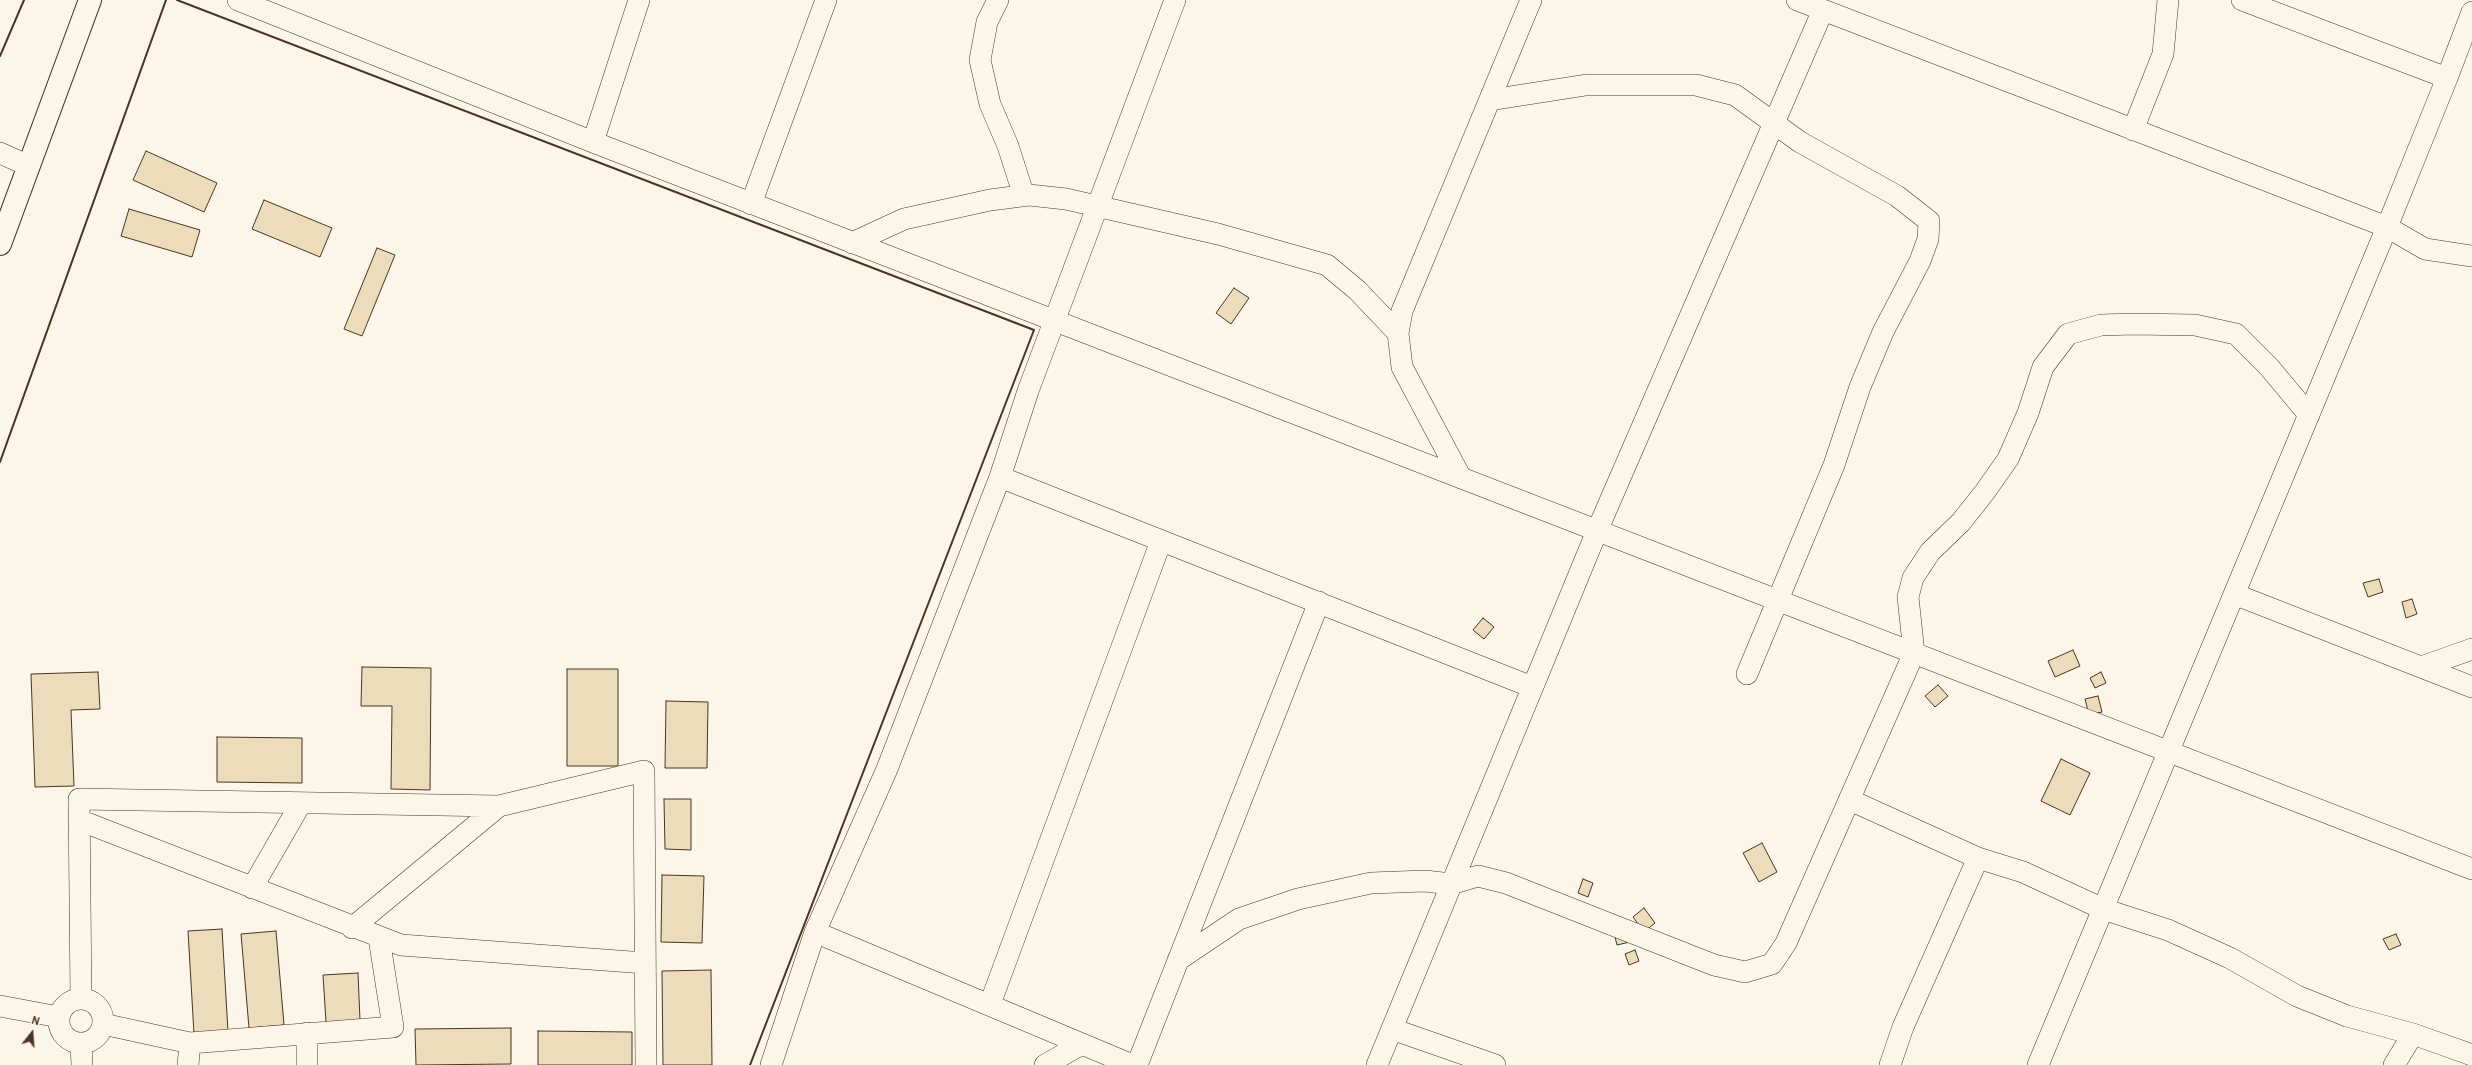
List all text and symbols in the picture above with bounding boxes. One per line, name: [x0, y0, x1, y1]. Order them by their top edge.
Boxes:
north arrow: [12, 1013, 52, 1053]
text: N: [30, 1014, 41, 1029]

